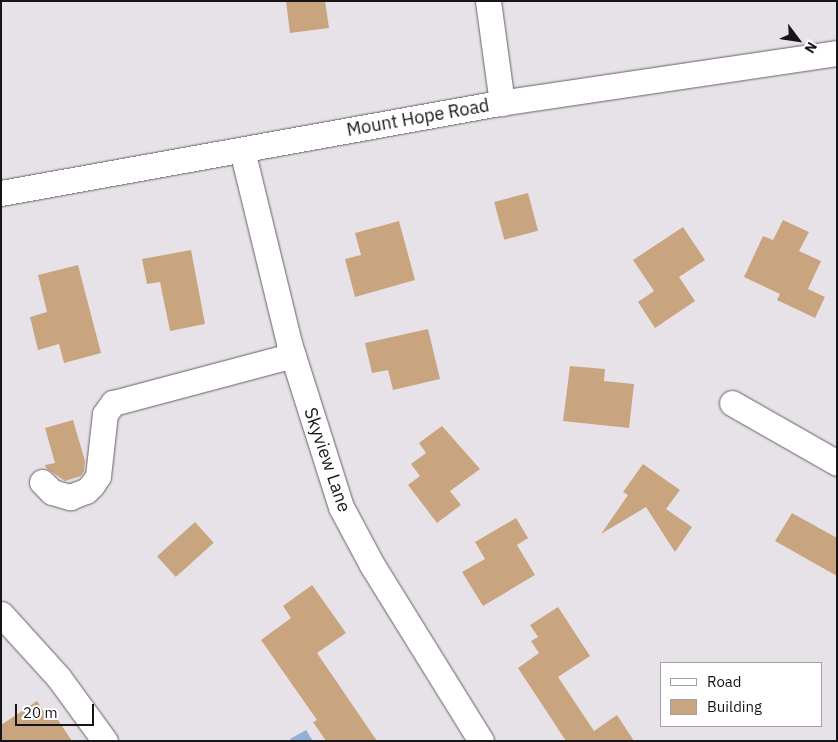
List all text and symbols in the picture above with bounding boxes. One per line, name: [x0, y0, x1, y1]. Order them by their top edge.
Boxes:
north arrow: [773, 15, 823, 65]
text: N: [801, 39, 821, 57]
street label: Mount Hope Road: [345, 95, 491, 141]
street label: Skyview Lane: [299, 405, 355, 515]
legend: [660, 662, 823, 727]
text: Road: [707, 672, 742, 691]
scale bar: [18, 694, 96, 726]
text: Building: [707, 697, 762, 716]
text: 20 m: [23, 703, 58, 722]

